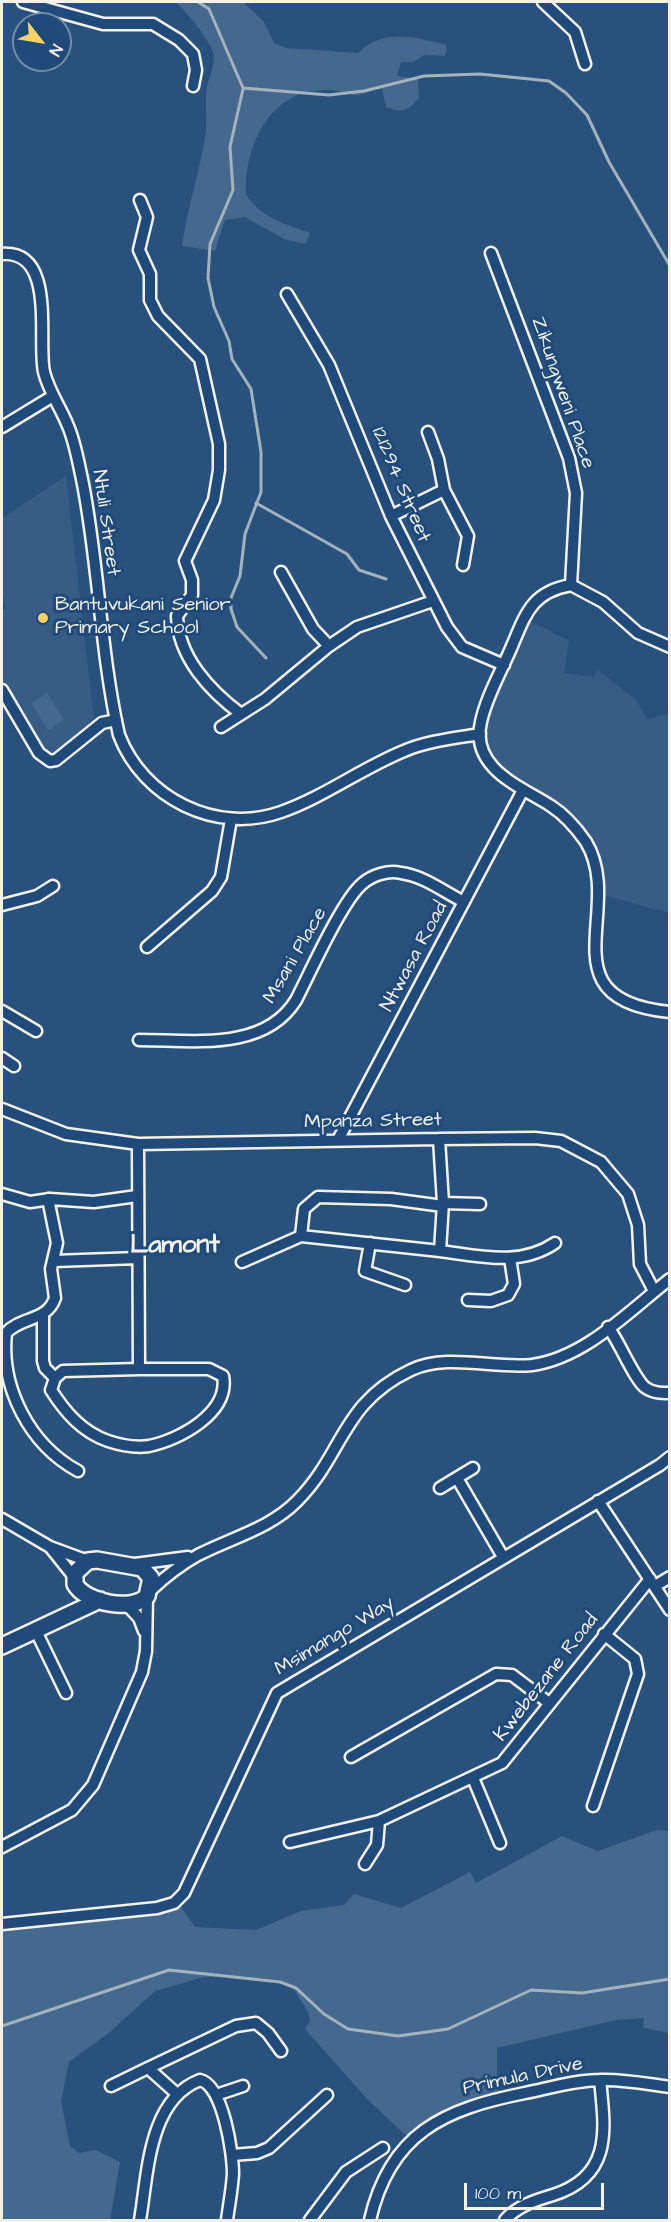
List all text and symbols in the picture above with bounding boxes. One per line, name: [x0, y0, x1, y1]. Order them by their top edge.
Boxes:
north arrow: [12, 12, 72, 72]
text: N: [44, 40, 68, 60]
street label: Zikungweni Place: [525, 314, 599, 472]
street label: 121294 Street: [365, 424, 435, 546]
street label: Ntuli Street: [86, 469, 124, 577]
place label: Bantuvukani Senior Primary School: [55, 594, 231, 641]
marker: Bantuvukani Senior Primary School: [36, 611, 50, 625]
street label: Ntwasa Road: [376, 898, 454, 1016]
street label: Msani Place: [259, 904, 333, 1008]
street label: Mpanza Street: [304, 1109, 442, 1135]
district label: Lamont: [130, 1231, 220, 1263]
street label: Msimango Way: [271, 1592, 399, 1682]
street label: Kwebezane Road: [490, 1609, 604, 1747]
street label: Primula Drive: [461, 2053, 585, 2101]
scale bar: [467, 2171, 606, 2209]
text: 100 m: [475, 2181, 521, 2206]

